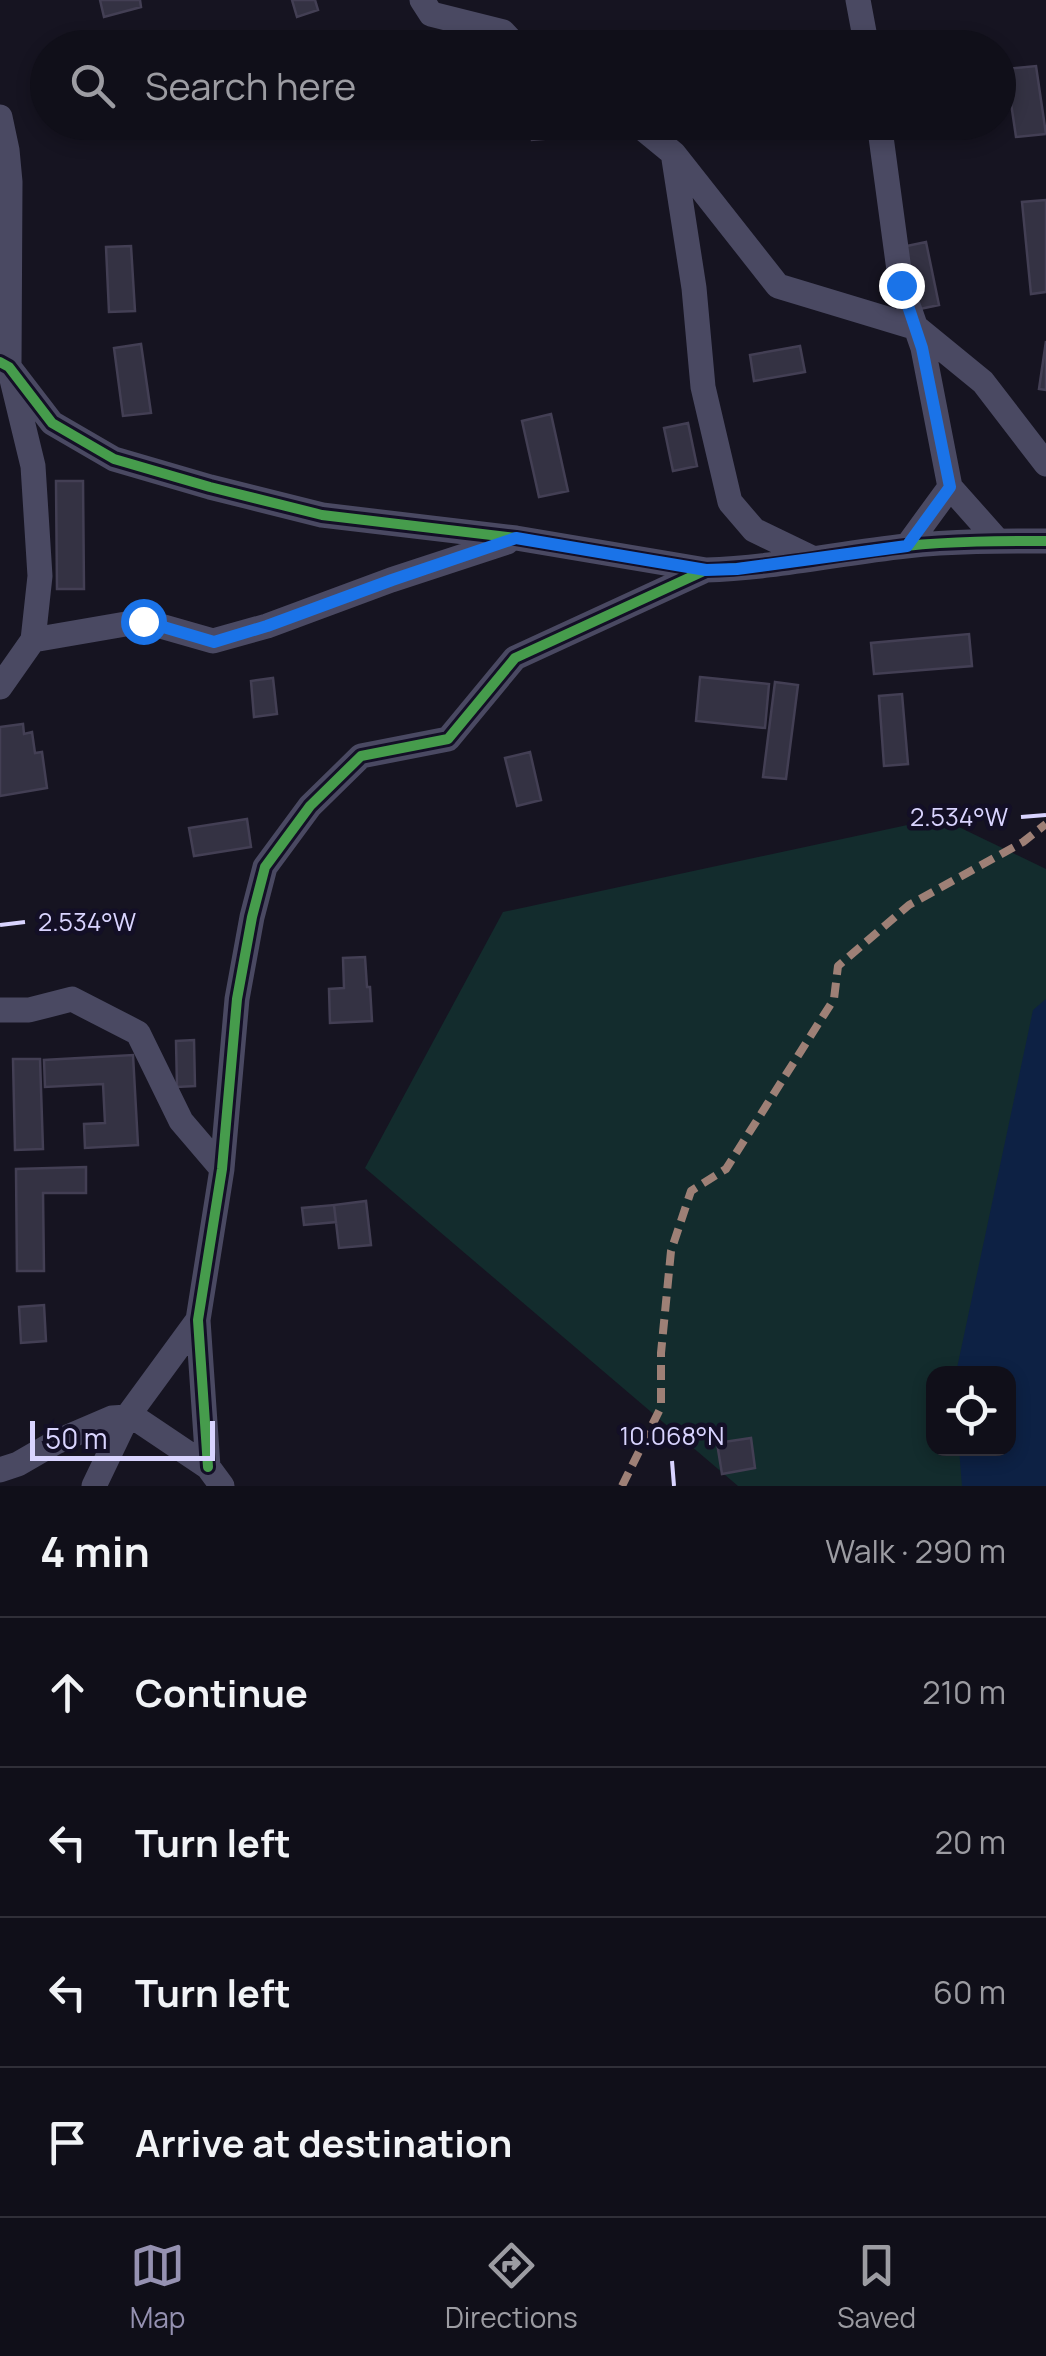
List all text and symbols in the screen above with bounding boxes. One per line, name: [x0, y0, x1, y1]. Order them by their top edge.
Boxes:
search box: [30, 30, 1016, 140]
icon: search: [65, 58, 120, 113]
text: Search here: [145, 59, 356, 111]
route end: [879, 263, 925, 309]
route start: [121, 599, 167, 645]
text: 2.534°W: [910, 799, 1008, 834]
text: 2.534°W: [38, 904, 136, 939]
map controls: [926, 1366, 1016, 1456]
button: locate: [926, 1366, 1016, 1456]
scale bar: [30, 1416, 215, 1460]
text: 10.068°N: [620, 1418, 724, 1453]
text: 50 m: [45, 1419, 108, 1457]
text: 4 min: [40, 1522, 150, 1580]
text: Walk · 290 m: [825, 1529, 1006, 1573]
icon: ahead: [40, 1665, 95, 1720]
text: Continue: [135, 1666, 308, 1718]
text: 210 m: [922, 1670, 1006, 1714]
icon: left: [40, 1815, 95, 1870]
text: Turn left: [135, 1816, 291, 1868]
text: 20 m: [935, 1820, 1006, 1864]
icon: left: [40, 1965, 95, 2020]
text: Turn left: [135, 1966, 291, 2018]
text: 60 m: [933, 1970, 1006, 2014]
icon: arrive: [40, 2115, 95, 2170]
text: Arrive at destination: [135, 2116, 512, 2168]
tab: Map: [130, 2238, 185, 2336]
tab: Directions: [445, 2238, 578, 2336]
tab: Saved: [837, 2238, 916, 2336]

